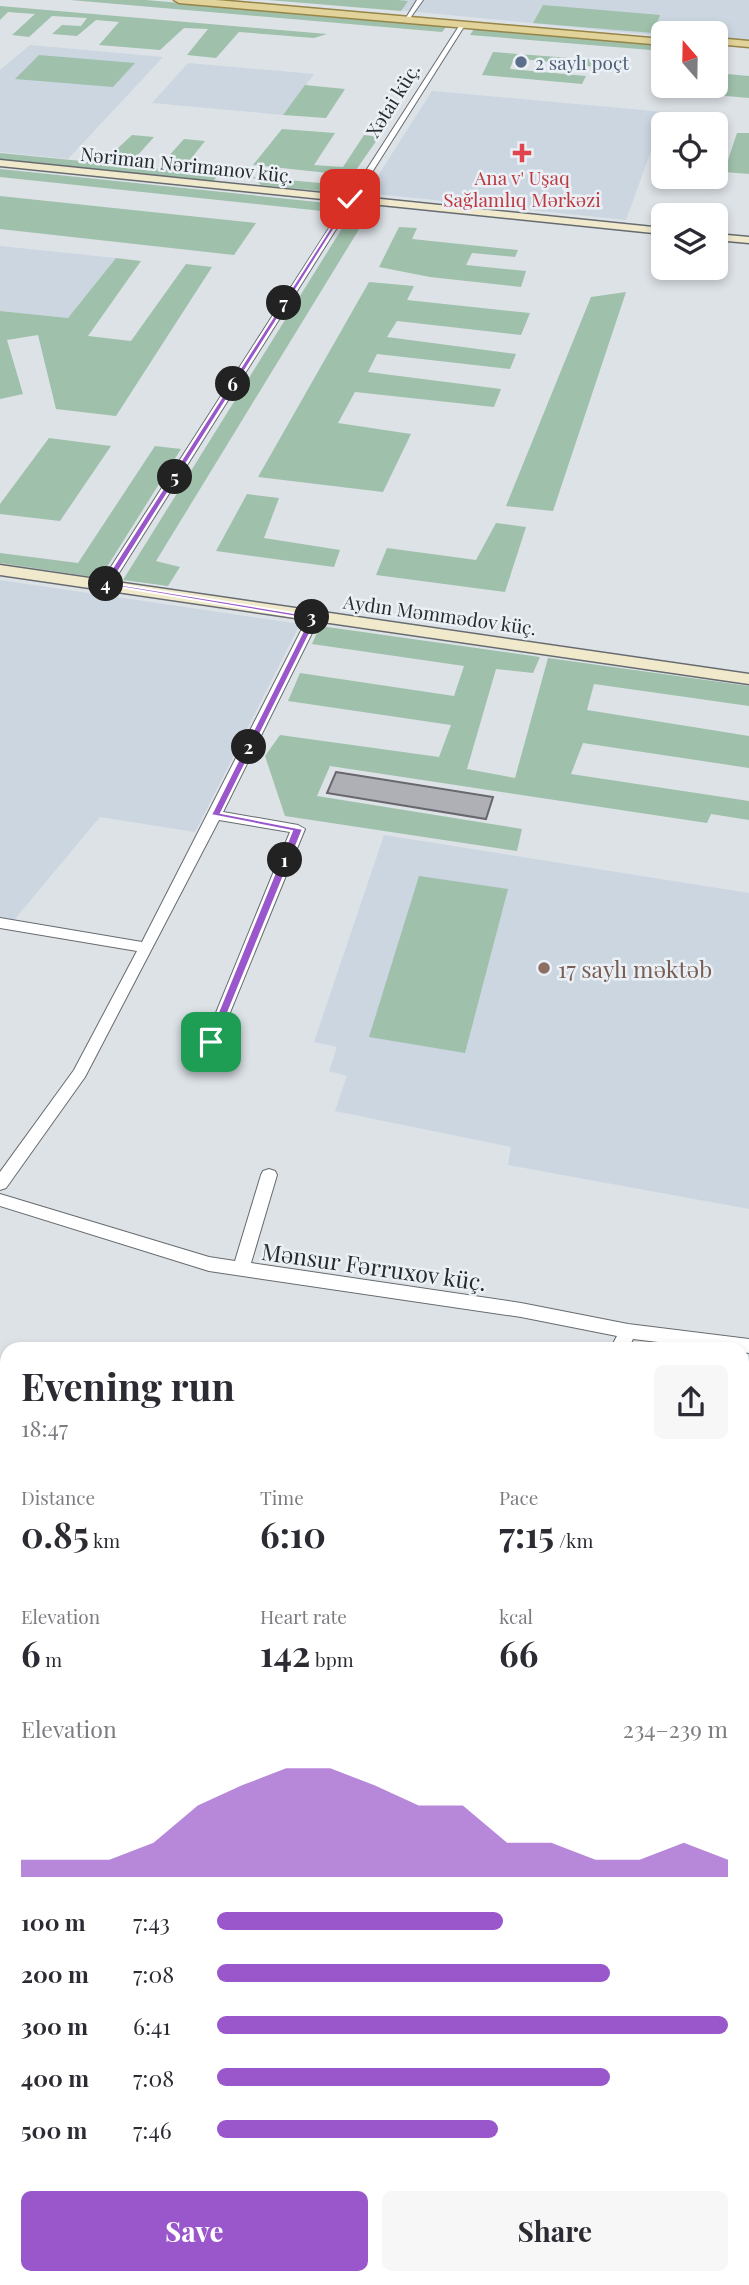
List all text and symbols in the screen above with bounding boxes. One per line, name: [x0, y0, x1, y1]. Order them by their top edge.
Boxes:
north arrow: [651, 21, 728, 98]
map controls: [651, 21, 728, 280]
place label: 2 saylı poçt: [535, 49, 629, 75]
marker: 2 saylı poçt: [513, 54, 529, 70]
street label: Xətai küç.: [359, 58, 425, 142]
button: locate: [651, 112, 728, 189]
street label: Nəriman Nərimanov küç.: [79, 140, 295, 188]
marker: Ana v' Uşaq Sağlamlıq Mərkəzi: [512, 143, 532, 163]
place label: Ana v' Uşaq Sağlamlıq Mərkəzi: [443, 164, 601, 212]
pin: [320, 169, 380, 229]
icon: check: [331, 180, 369, 218]
button: layers: [651, 203, 728, 280]
pin: 7: [266, 286, 302, 320]
text: 7: [279, 289, 288, 315]
pin: 6: [216, 366, 250, 402]
text: 6: [227, 370, 238, 396]
pin: 5: [158, 460, 192, 494]
text: 5: [170, 463, 179, 489]
pin: 4: [88, 566, 124, 602]
text: 4: [100, 570, 111, 596]
street label: Aydın Məmmədov küç.: [341, 587, 538, 640]
pin: 3: [294, 600, 330, 634]
text: 3: [307, 603, 316, 629]
pin: 2: [232, 730, 266, 764]
text: 2: [244, 733, 253, 759]
pin: 1: [268, 842, 302, 878]
text: 1: [281, 846, 288, 872]
place label: 17 saylı məktəb: [558, 953, 712, 984]
marker: 17 saylı məktəb: [536, 960, 552, 976]
pin: [181, 1012, 241, 1072]
icon: arrive: [192, 1023, 230, 1061]
street label: Mənsur Fərruxov küç.: [260, 1235, 488, 1297]
text: Evening run: [21, 1360, 235, 1411]
button: share: [654, 1365, 728, 1439]
text: 18:47: [21, 1412, 68, 1443]
text: Distance: [21, 1484, 95, 1510]
text: Time: [260, 1484, 304, 1510]
text: Pace: [499, 1484, 538, 1510]
text: 0.85: [21, 1510, 89, 1557]
text: 6:10: [260, 1510, 326, 1557]
text: 7:15: [499, 1510, 554, 1557]
text: km: [89, 1527, 120, 1553]
text: /km: [554, 1527, 593, 1553]
text: Elevation: [21, 1603, 100, 1629]
text: Heart rate: [260, 1603, 347, 1629]
text: kcal: [499, 1603, 533, 1629]
text: 6: [21, 1629, 41, 1676]
text: 142: [260, 1629, 310, 1676]
text: 66: [499, 1629, 538, 1676]
text: m: [41, 1646, 62, 1672]
text: bpm: [310, 1646, 354, 1672]
text: Elevation: [21, 1713, 117, 1744]
text: 234–239 m: [623, 1713, 728, 1744]
text: 100 m: [21, 1906, 86, 1937]
text: 7:43: [133, 1906, 170, 1937]
text: 200 m: [21, 1958, 89, 1989]
text: 7:08: [133, 1958, 174, 1989]
text: 300 m: [21, 2010, 88, 2041]
text: 6:41: [133, 2010, 171, 2041]
text: 400 m: [21, 2062, 89, 2093]
text: 7:08: [133, 2062, 174, 2093]
text: 500 m: [21, 2114, 87, 2145]
text: 7:46: [133, 2114, 172, 2145]
button: Save: [21, 2191, 368, 2271]
button: Share: [382, 2191, 728, 2271]

